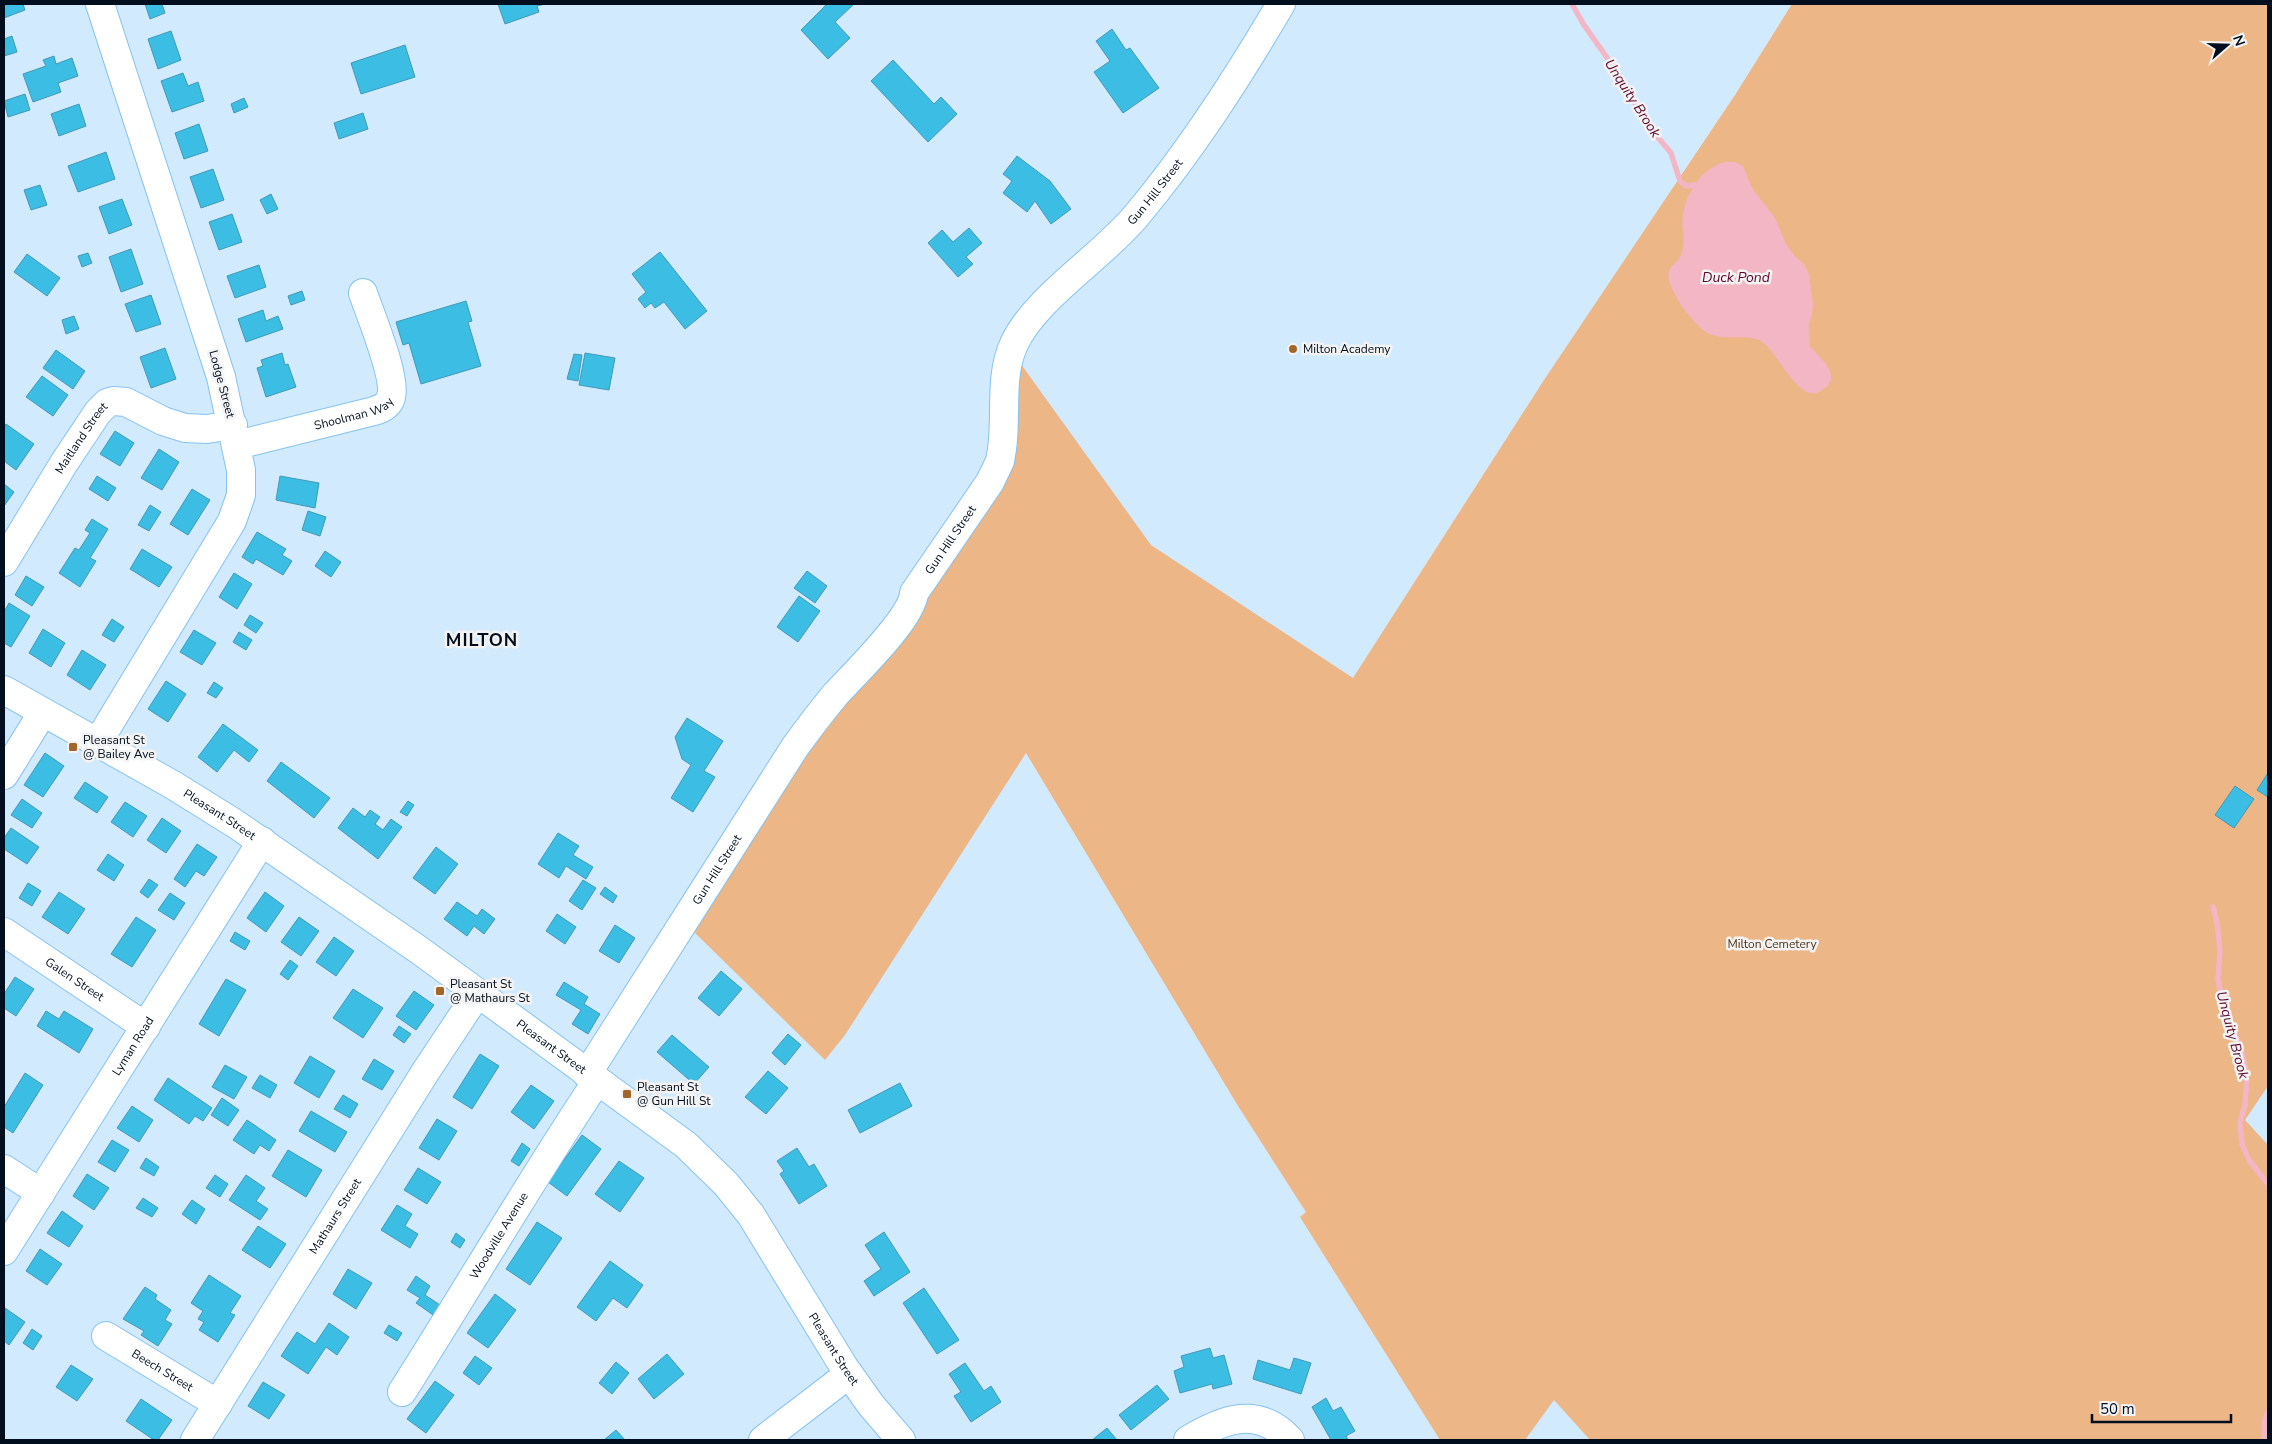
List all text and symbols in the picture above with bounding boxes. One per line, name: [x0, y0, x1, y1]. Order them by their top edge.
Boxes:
north arrow: [2202, 20, 2252, 70]
text: N: [2228, 33, 2249, 49]
water label: Unquity Brook: [1600, 55, 1666, 142]
street label: Gun Hill Street: [1124, 155, 1187, 228]
water label: Duck Pond: [1702, 268, 1771, 287]
place label: Milton Academy: [1303, 341, 1391, 357]
marker: Milton Academy: [1287, 343, 1299, 355]
street label: Lodge Street: [205, 348, 239, 420]
street label: Shoolman Way: [312, 394, 398, 434]
street label: Maitland Street: [51, 398, 112, 477]
street label: Gun Hill Street: [921, 501, 980, 577]
district label: MILTON: [446, 628, 518, 652]
place label: Pleasant St @ Bailey Ave: [83, 732, 155, 762]
marker: Pleasant St @ Bailey Ave: [67, 741, 79, 753]
street label: Pleasant Street: [180, 785, 260, 844]
street label: Gun Hill Street: [689, 831, 746, 908]
park label: Milton Cemetery: [1727, 936, 1817, 952]
street label: Galen Street: [42, 954, 108, 1005]
place label: Pleasant St @ Mathaurs St: [450, 976, 531, 1006]
marker: Pleasant St @ Mathaurs St: [434, 985, 446, 997]
water label: Unquity Brook: [2212, 989, 2254, 1082]
street label: Lyman Road: [108, 1014, 157, 1079]
street label: Pleasant Street: [513, 1016, 590, 1078]
place label: Pleasant St @ Gun Hill St: [637, 1079, 711, 1109]
marker: Pleasant St @ Gun Hill St: [621, 1088, 633, 1100]
street label: Mathaurs Street: [305, 1175, 365, 1257]
street label: Woodville Avenue: [466, 1189, 532, 1282]
street label: Pleasant Street: [805, 1310, 863, 1389]
street label: Beech Street: [129, 1345, 197, 1395]
scale bar: [2092, 1392, 2231, 1424]
text: 50 m: [2100, 1399, 2135, 1419]

